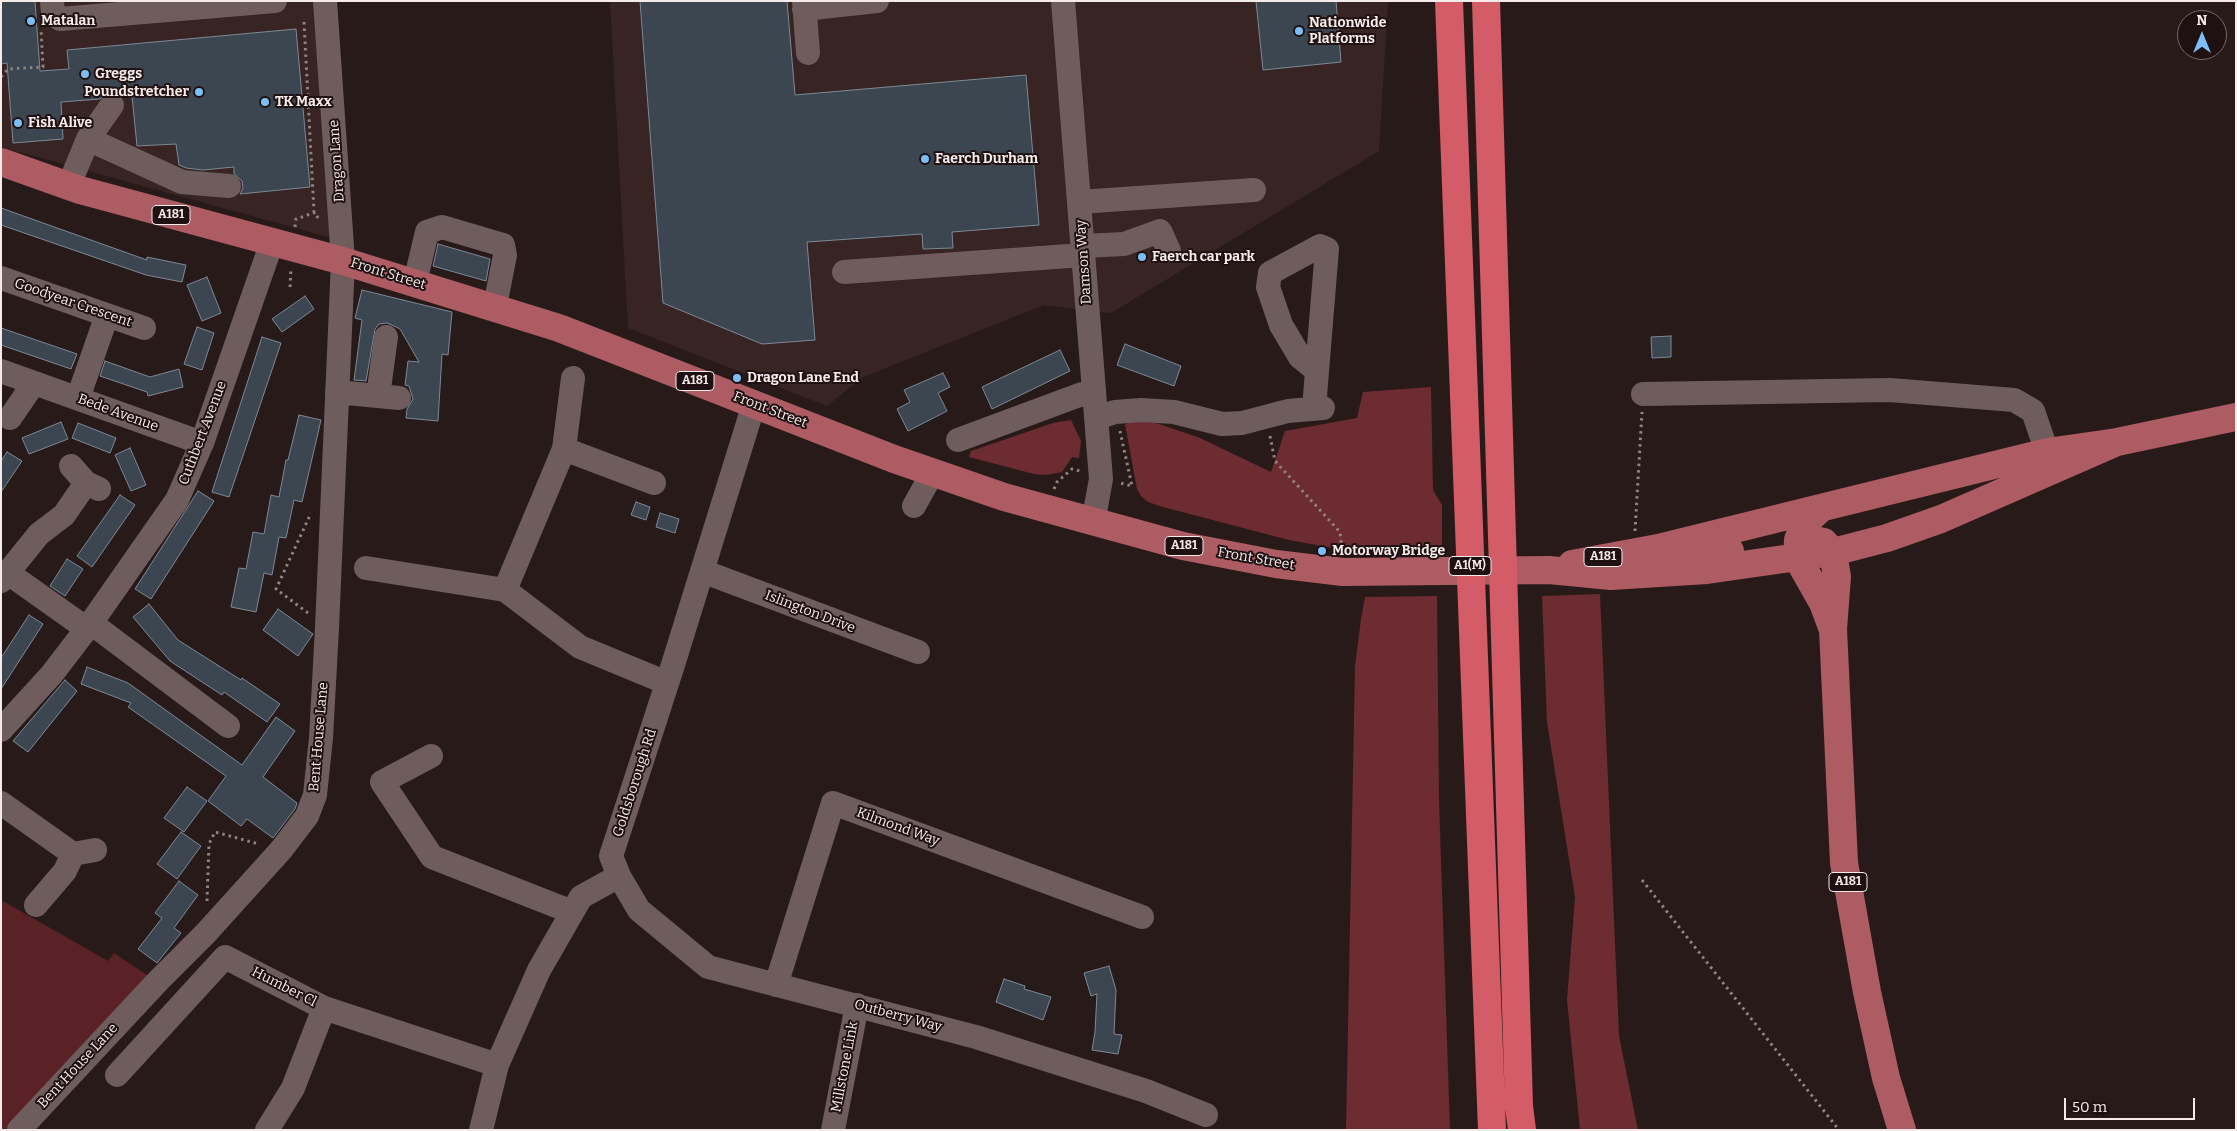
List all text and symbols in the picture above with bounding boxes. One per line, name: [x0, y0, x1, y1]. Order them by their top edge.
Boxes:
north arrow: [2177, 10, 2227, 60]
text: N: [2197, 12, 2207, 29]
place label: Matalan: [41, 13, 95, 29]
marker: Matalan: [25, 15, 37, 27]
place label: Nationwide Platforms: [1309, 15, 1386, 48]
marker: Nationwide Platforms: [1293, 25, 1305, 37]
place label: Greggs: [95, 66, 142, 82]
marker: Greggs: [79, 68, 91, 80]
place label: Poundstretcher: [84, 84, 189, 100]
marker: Poundstretcher: [193, 86, 205, 98]
place label: TK Maxx: [275, 94, 332, 110]
marker: TK Maxx: [259, 96, 271, 108]
place label: Fish Alive: [28, 115, 92, 131]
marker: Fish Alive: [12, 117, 24, 129]
street label: Dragon Lane: [326, 119, 348, 203]
place label: Faerch Durham: [935, 151, 1038, 167]
marker: Faerch Durham: [919, 153, 931, 165]
road number: A181: [152, 206, 190, 224]
street label: Damson Way: [1073, 219, 1095, 305]
place label: Faerch car park: [1152, 249, 1255, 265]
marker: Faerch car park: [1136, 251, 1148, 263]
street label: Front Street: [348, 255, 428, 293]
street label: Goodyear Crescent: [12, 275, 134, 331]
place label: Dragon Lane End: [747, 370, 859, 386]
road number: A181: [676, 372, 714, 391]
marker: Dragon Lane End: [731, 372, 743, 384]
street label: Cuthbert Avenue: [175, 379, 231, 487]
street label: Front Street: [731, 388, 809, 432]
street label: Bede Avenue: [75, 391, 161, 435]
road number: A181: [1165, 536, 1203, 556]
place label: Motorway Bridge: [1332, 543, 1445, 559]
street label: Front Street: [1216, 544, 1296, 574]
marker: Motorway Bridge: [1316, 545, 1328, 557]
road number: A181: [1584, 548, 1622, 566]
road number: A1(M): [1449, 556, 1491, 576]
street label: Islington Drive: [763, 587, 857, 637]
street label: Bent House Lane: [306, 682, 332, 792]
street label: Goldsborough Rd: [610, 727, 660, 839]
street label: Kilmond Way: [854, 804, 942, 850]
road number: A181: [1829, 872, 1867, 892]
street label: Humber Cl: [249, 963, 319, 1011]
street label: Outberry Way: [852, 996, 944, 1036]
street label: Bent House Lane: [34, 1020, 122, 1112]
street label: Millstone Link: [828, 1020, 862, 1114]
scale bar: [2067, 1088, 2198, 1120]
text: 50 m: [2072, 1098, 2107, 1116]

